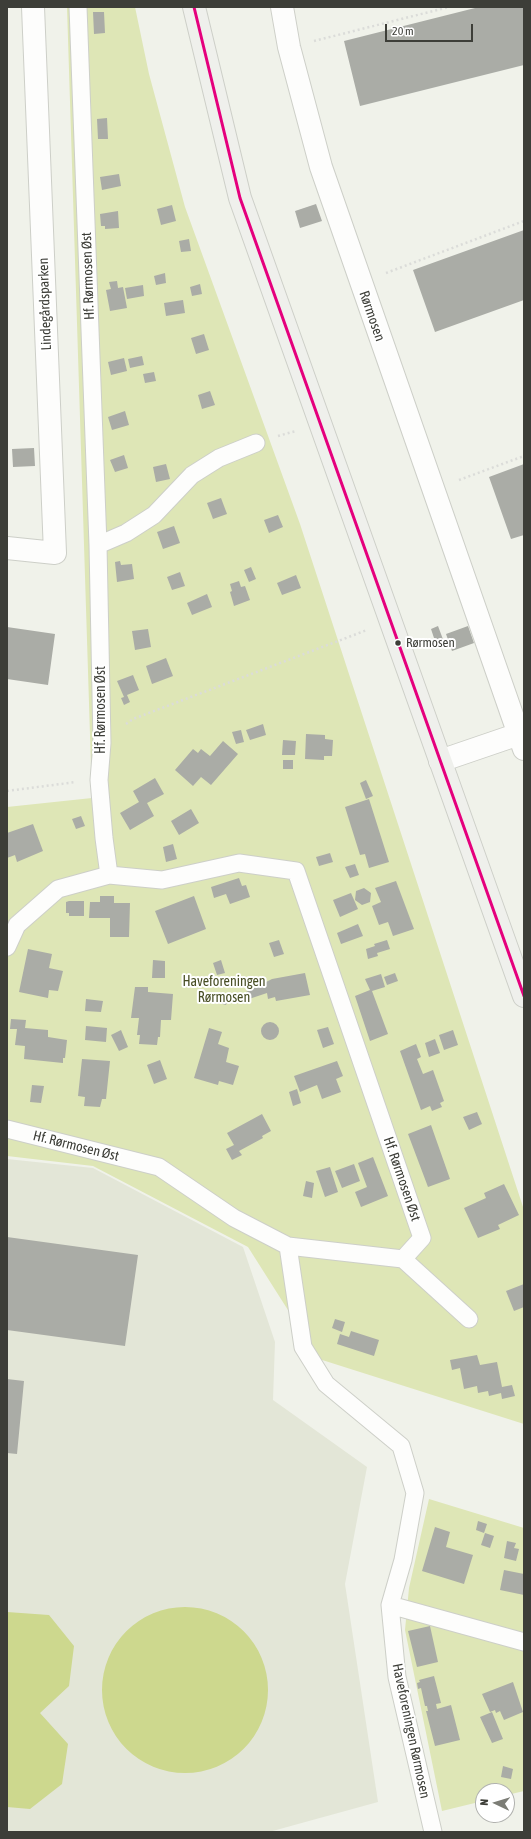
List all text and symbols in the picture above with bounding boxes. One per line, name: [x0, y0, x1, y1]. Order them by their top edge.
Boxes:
scale bar: [387, 16, 475, 42]
text: 20 m: [392, 24, 414, 38]
street label: Hf. Rørmosen Øst: [78, 232, 98, 320]
street label: Lindegårdsparken: [35, 257, 55, 351]
street label: Rørmosen: [356, 288, 388, 344]
place label: Rørmosen: [406, 635, 455, 651]
marker: Rørmosen: [393, 638, 403, 648]
street label: Hf. Rørmosen Øst: [93, 666, 109, 754]
park label: Haveforeningen Rørmosen: [182, 974, 266, 1006]
street label: Hf. Rørmosen Øst: [31, 1127, 121, 1165]
street label: Hf. Rørmosen Øst: [380, 1135, 424, 1223]
street label: Haveforeningen Rørmosen: [388, 1662, 434, 1800]
north arrow: [475, 1783, 515, 1823]
text: N: [478, 1799, 490, 1806]

